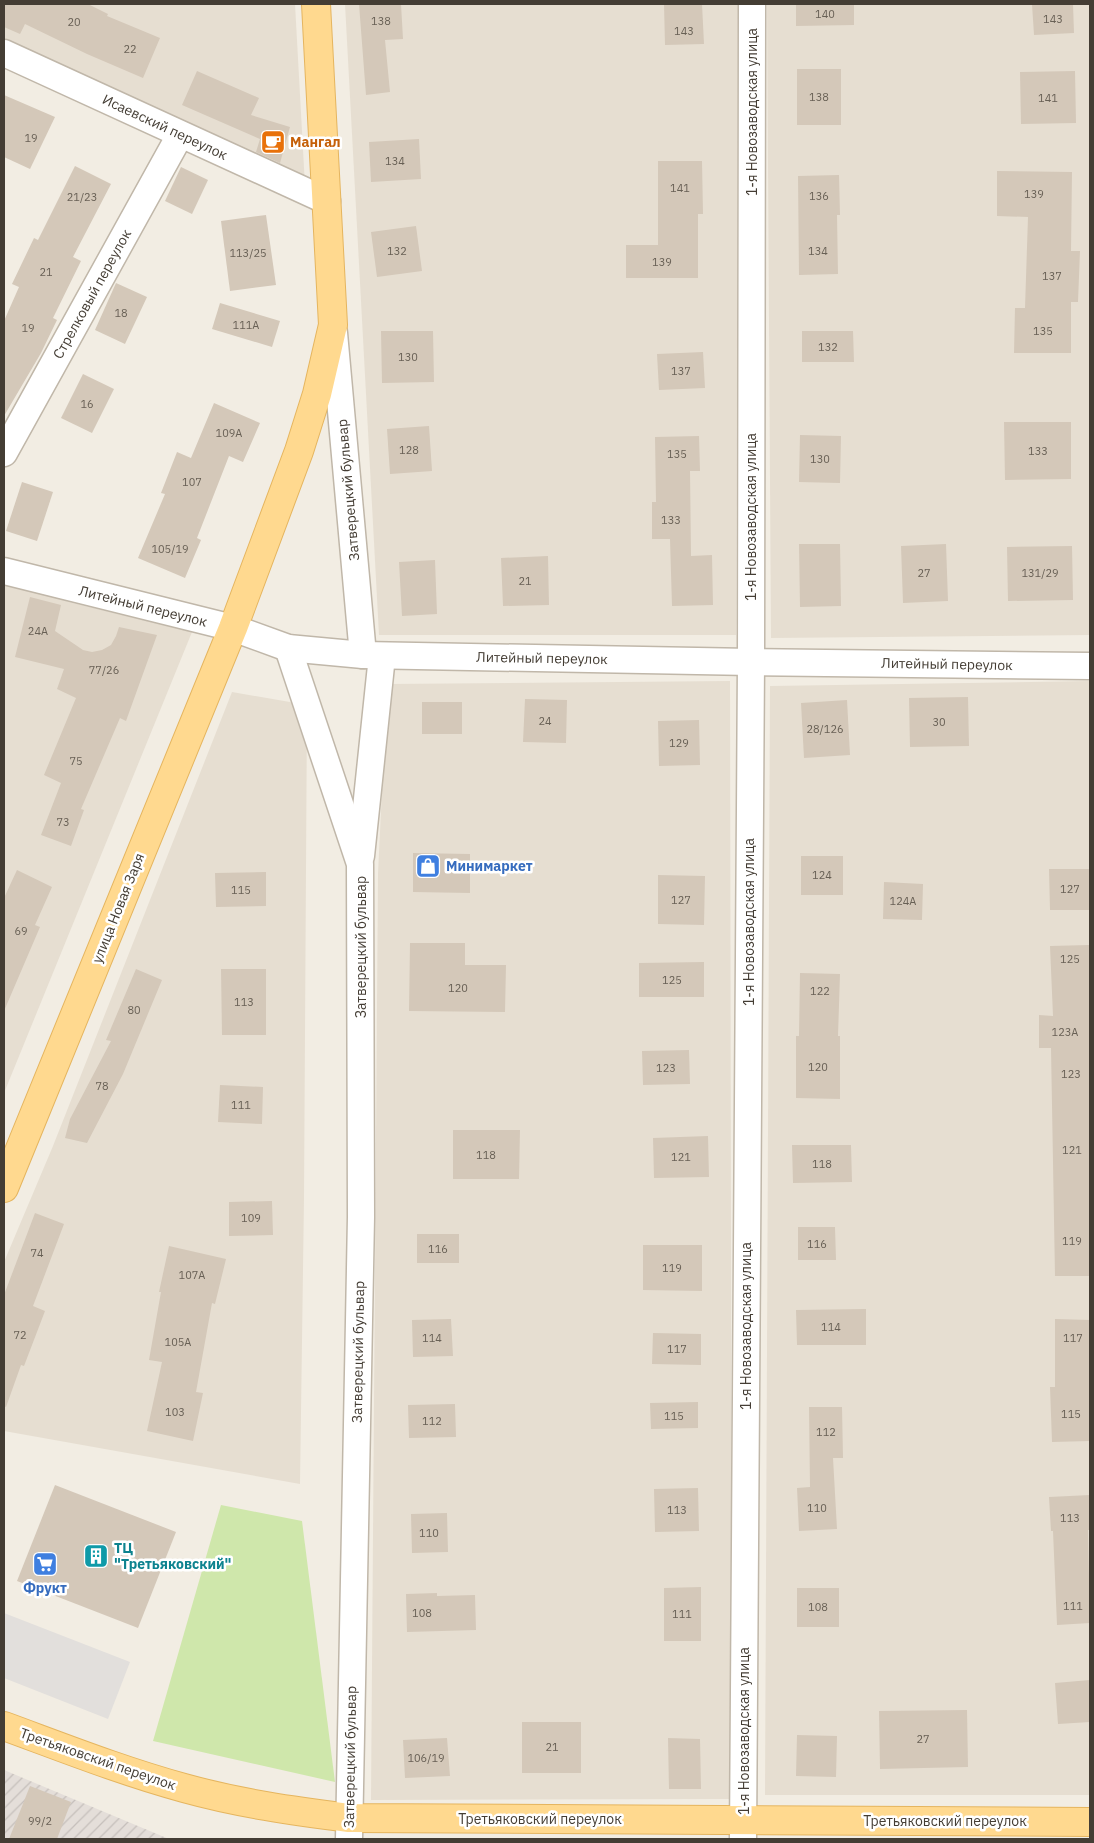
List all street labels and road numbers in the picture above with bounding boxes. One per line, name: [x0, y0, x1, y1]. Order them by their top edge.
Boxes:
street label: 1-я Новозаводская улица: [743, 27, 761, 196]
street label: Исаевский переулок: [100, 90, 231, 164]
street label: Стрелковый переулок: [49, 226, 135, 362]
street label: Затверецкий бульвар: [333, 418, 363, 562]
street label: 1-я Новозаводская улица: [742, 432, 760, 601]
street label: Литейный переулок: [77, 581, 209, 631]
street label: Литейный переулок: [476, 648, 608, 668]
street label: Литейный переулок: [881, 654, 1013, 674]
street label: 1-я Новозаводская улица: [740, 837, 758, 1006]
street label: улица Новая Заря: [88, 850, 148, 966]
street label: Затверецкий бульвар: [352, 876, 370, 1018]
street label: 1-я Новозаводская улица: [737, 1241, 755, 1410]
street label: Затверецкий бульвар: [348, 1281, 368, 1423]
street label: 1-я Новозаводская улица: [735, 1646, 753, 1815]
street label: Затверецкий бульвар: [340, 1686, 360, 1828]
street label: Третьяковский переулок: [18, 1724, 179, 1794]
street label: Третьяковский переулок: [458, 1810, 622, 1828]
street label: Третьяковский переулок: [863, 1812, 1027, 1830]

